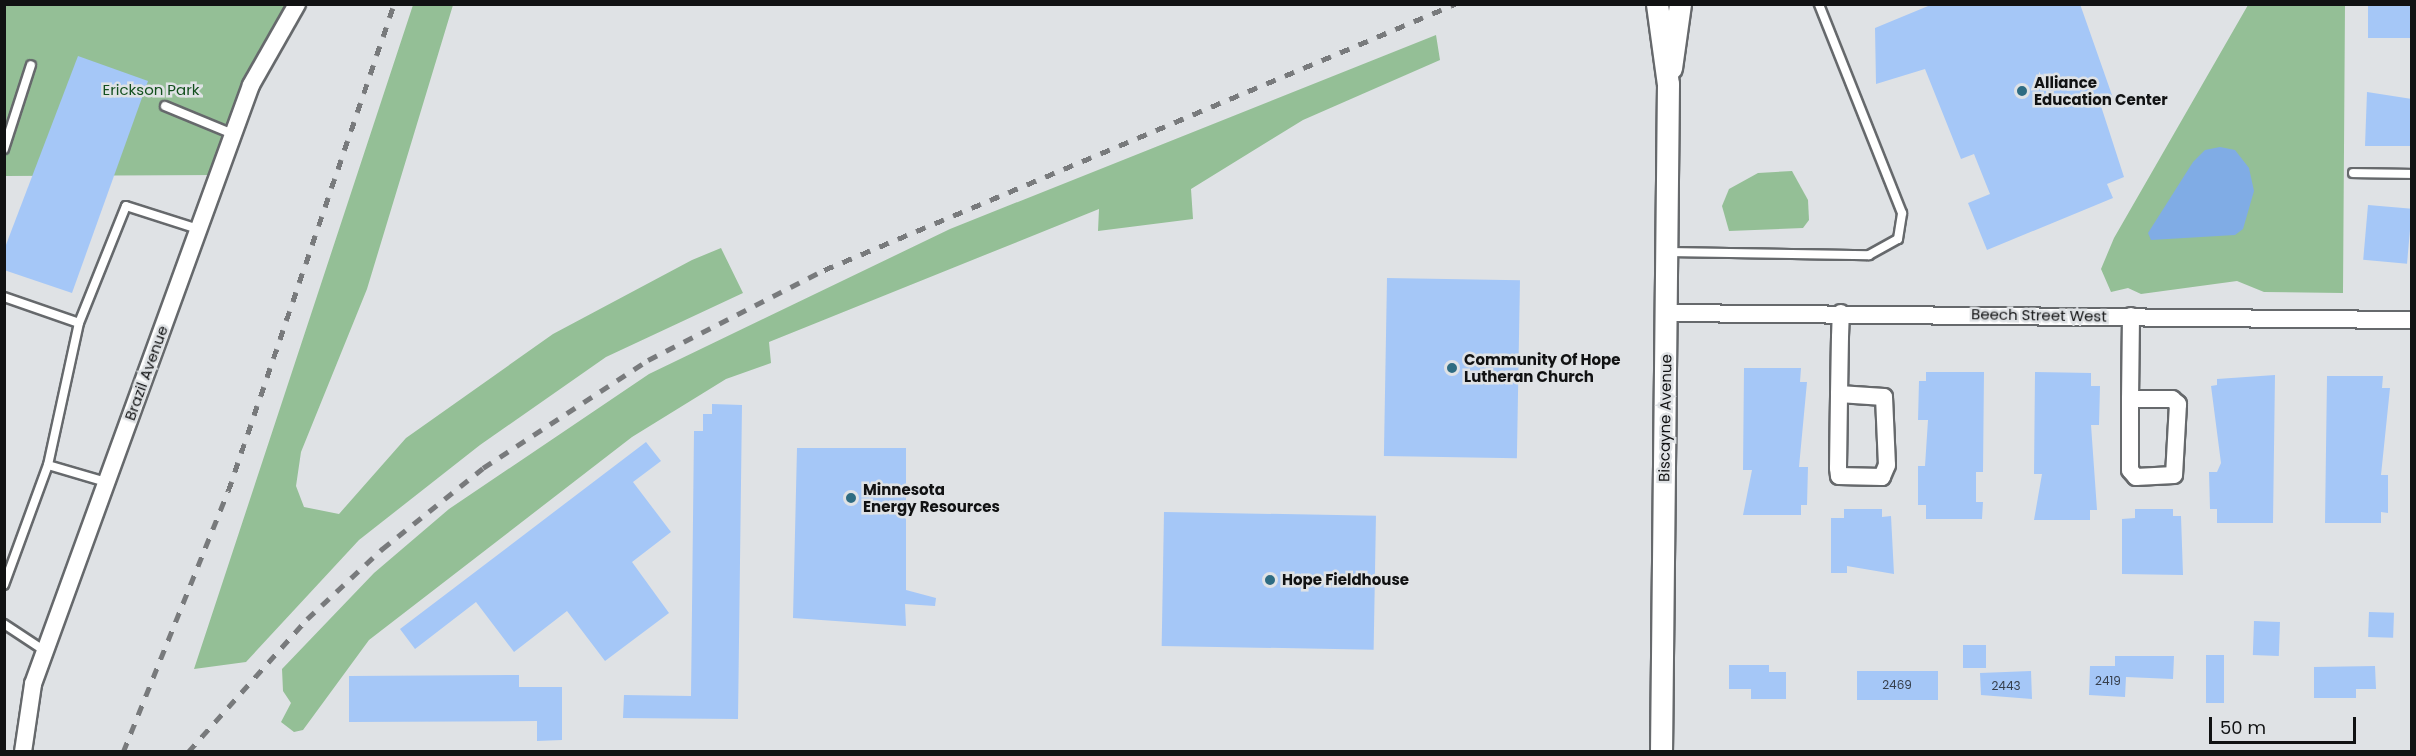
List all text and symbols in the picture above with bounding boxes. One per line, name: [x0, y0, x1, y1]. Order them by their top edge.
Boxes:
place label: Alliance Education Center: [2034, 73, 2168, 108]
park label: Erickson Park: [103, 81, 199, 99]
marker: Alliance Education Center: [2015, 84, 2029, 98]
street label: Beech Street West: [1971, 305, 2107, 325]
street label: Brazil Avenue: [121, 323, 171, 423]
place label: Community Of Hope Lutheran Church: [1464, 350, 1620, 385]
street label: Biscayne Avenue: [1655, 354, 1675, 482]
marker: Community Of Hope Lutheran Church: [1445, 361, 1459, 375]
place label: Minnesota Energy Resources: [863, 480, 1000, 515]
marker: Minnesota Energy Resources: [844, 491, 858, 505]
place label: Hope Fieldhouse: [1282, 571, 1409, 589]
marker: Hope Fieldhouse: [1263, 573, 1277, 587]
house number: 2419: [2095, 674, 2121, 688]
house number: 2469: [1882, 678, 1912, 692]
house number: 2443: [1991, 679, 2021, 693]
scale bar: [2212, 705, 2359, 743]
text: 50 m: [2220, 715, 2266, 740]

